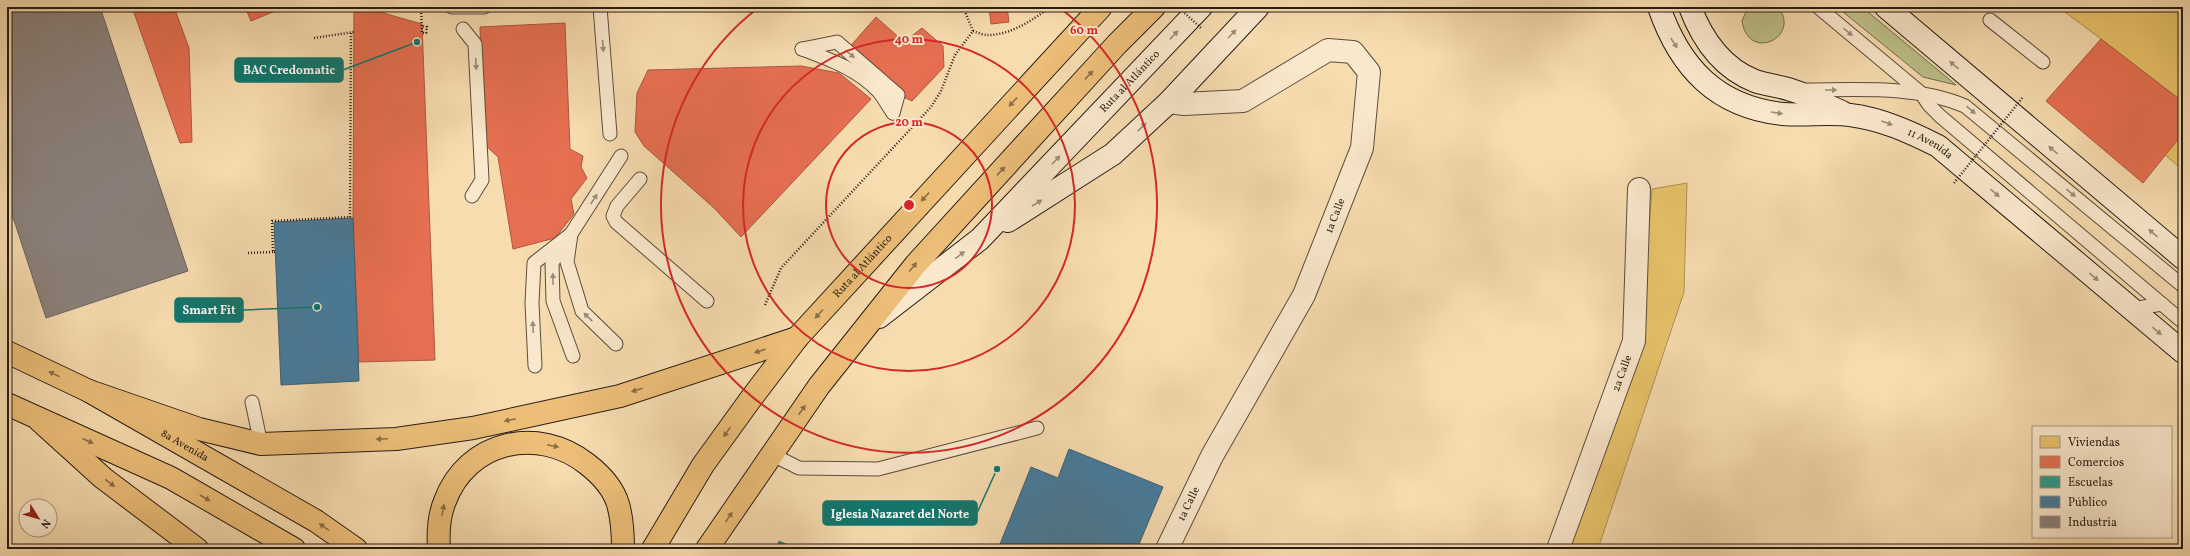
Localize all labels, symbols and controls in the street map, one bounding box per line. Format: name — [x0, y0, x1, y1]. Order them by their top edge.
text: 60 m — [1070, 23, 1098, 39]
one-way arrow — [1843, 28, 1853, 37]
one-way arrow — [1227, 29, 1237, 39]
one-way arrow — [1169, 31, 1178, 40]
text: 40 m — [895, 32, 924, 48]
one-way arrow — [1670, 38, 1678, 48]
one-way arrow — [599, 40, 606, 52]
street label: Ruta al Atlántico — [1097, 47, 1163, 116]
one-way arrow — [845, 50, 855, 59]
callout: BAC Credomatic — [235, 58, 343, 82]
one-way arrow — [473, 58, 479, 71]
one-way arrow — [1949, 61, 1960, 70]
text: BAC Credomatic — [243, 63, 335, 79]
one-way arrow — [1084, 70, 1093, 81]
one-way arrow — [1825, 87, 1838, 93]
one-way arrow — [1009, 97, 1018, 107]
one-way arrow — [1965, 106, 1976, 115]
one-way arrow — [1771, 110, 1783, 116]
text: 20 m — [895, 115, 923, 131]
one-way arrow — [1881, 121, 1893, 127]
one-way arrow — [1137, 123, 1147, 132]
street label: 11 Avenida — [1905, 125, 1956, 163]
one-way arrow — [2048, 145, 2058, 154]
one-way arrow — [1051, 155, 1060, 165]
one-way arrow — [996, 166, 1006, 176]
one-way arrow — [1990, 188, 2000, 197]
one-way arrow — [2066, 189, 2076, 198]
one-way arrow — [920, 192, 930, 202]
one-way arrow — [590, 194, 598, 204]
street label: 1a Calle — [1322, 196, 1349, 235]
centre of rings — [902, 198, 916, 212]
one-way arrow — [1032, 199, 1042, 207]
one-way arrow — [2148, 228, 2158, 237]
street label: Ruta al Atlántico — [830, 231, 896, 301]
one-way arrow — [954, 251, 965, 259]
one-way arrow — [909, 262, 918, 273]
one-way arrow — [2089, 272, 2099, 281]
one-way arrow — [549, 273, 556, 285]
callout: Smart Fit — [175, 298, 243, 322]
text: Smart Fit — [183, 303, 236, 319]
one-way arrow — [814, 309, 824, 319]
one-way arrow — [583, 312, 593, 322]
one-way arrow — [530, 320, 536, 333]
one-way arrow — [2152, 326, 2163, 335]
one-way arrow — [754, 348, 766, 354]
street label: 2a Calle — [1609, 353, 1636, 394]
one-way arrow — [48, 371, 59, 377]
one-way arrow — [630, 388, 642, 394]
one-way arrow — [798, 404, 806, 415]
one-way arrow — [504, 417, 516, 423]
street label: 8a Avenida — [158, 426, 212, 466]
one-way arrow — [723, 426, 731, 437]
legend — [2032, 426, 2172, 538]
text: Viviendas — [2068, 435, 2120, 451]
one-way arrow — [375, 436, 388, 442]
one-way arrow — [82, 438, 93, 444]
one-way arrow — [547, 443, 559, 449]
text: Comercios — [2068, 455, 2124, 471]
text: Escuelas — [2068, 475, 2113, 491]
one-way arrow — [104, 479, 115, 487]
street label: 1a Calle — [1174, 484, 1203, 524]
one-way arrow — [199, 494, 211, 501]
text: Público — [2068, 495, 2107, 511]
north arrow — [18, 498, 58, 538]
callout: Iglesia Nazaret del Norte — [823, 501, 977, 525]
one-way arrow — [440, 504, 446, 517]
text: Iglesia Nazaret del Norte — [831, 507, 969, 523]
one-way arrow — [725, 511, 732, 522]
text: N — [36, 515, 53, 531]
text: Industria — [2068, 515, 2117, 531]
one-way arrow — [319, 523, 329, 531]

